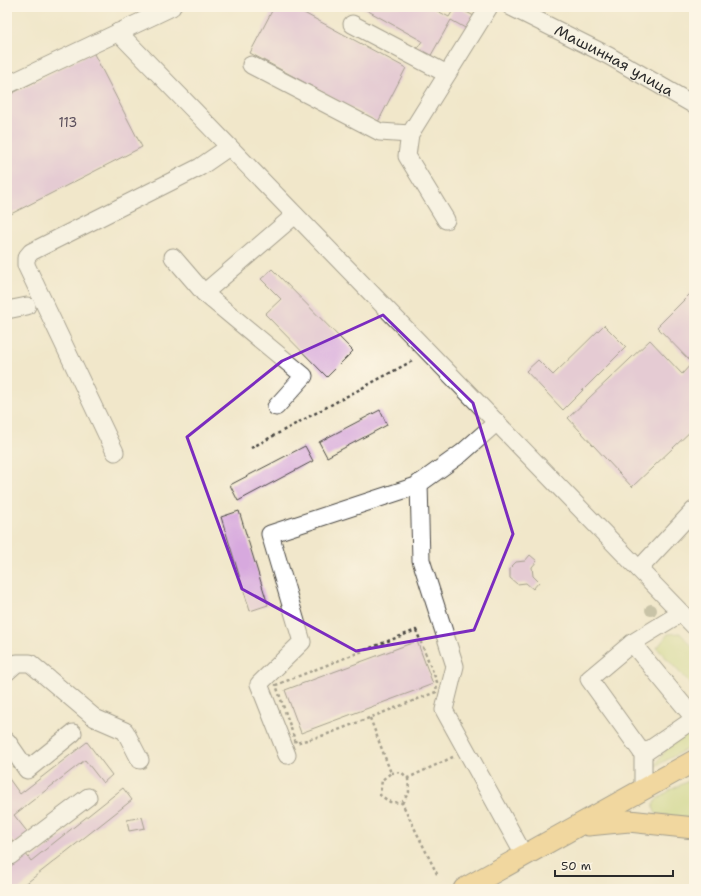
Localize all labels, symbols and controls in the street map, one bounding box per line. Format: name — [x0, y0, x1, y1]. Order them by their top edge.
street label: Машинная улица — [551, 20, 678, 101]
house number: 113 — [59, 114, 77, 131]
scale bar — [555, 852, 673, 878]
text: 50 m — [561, 858, 591, 874]

